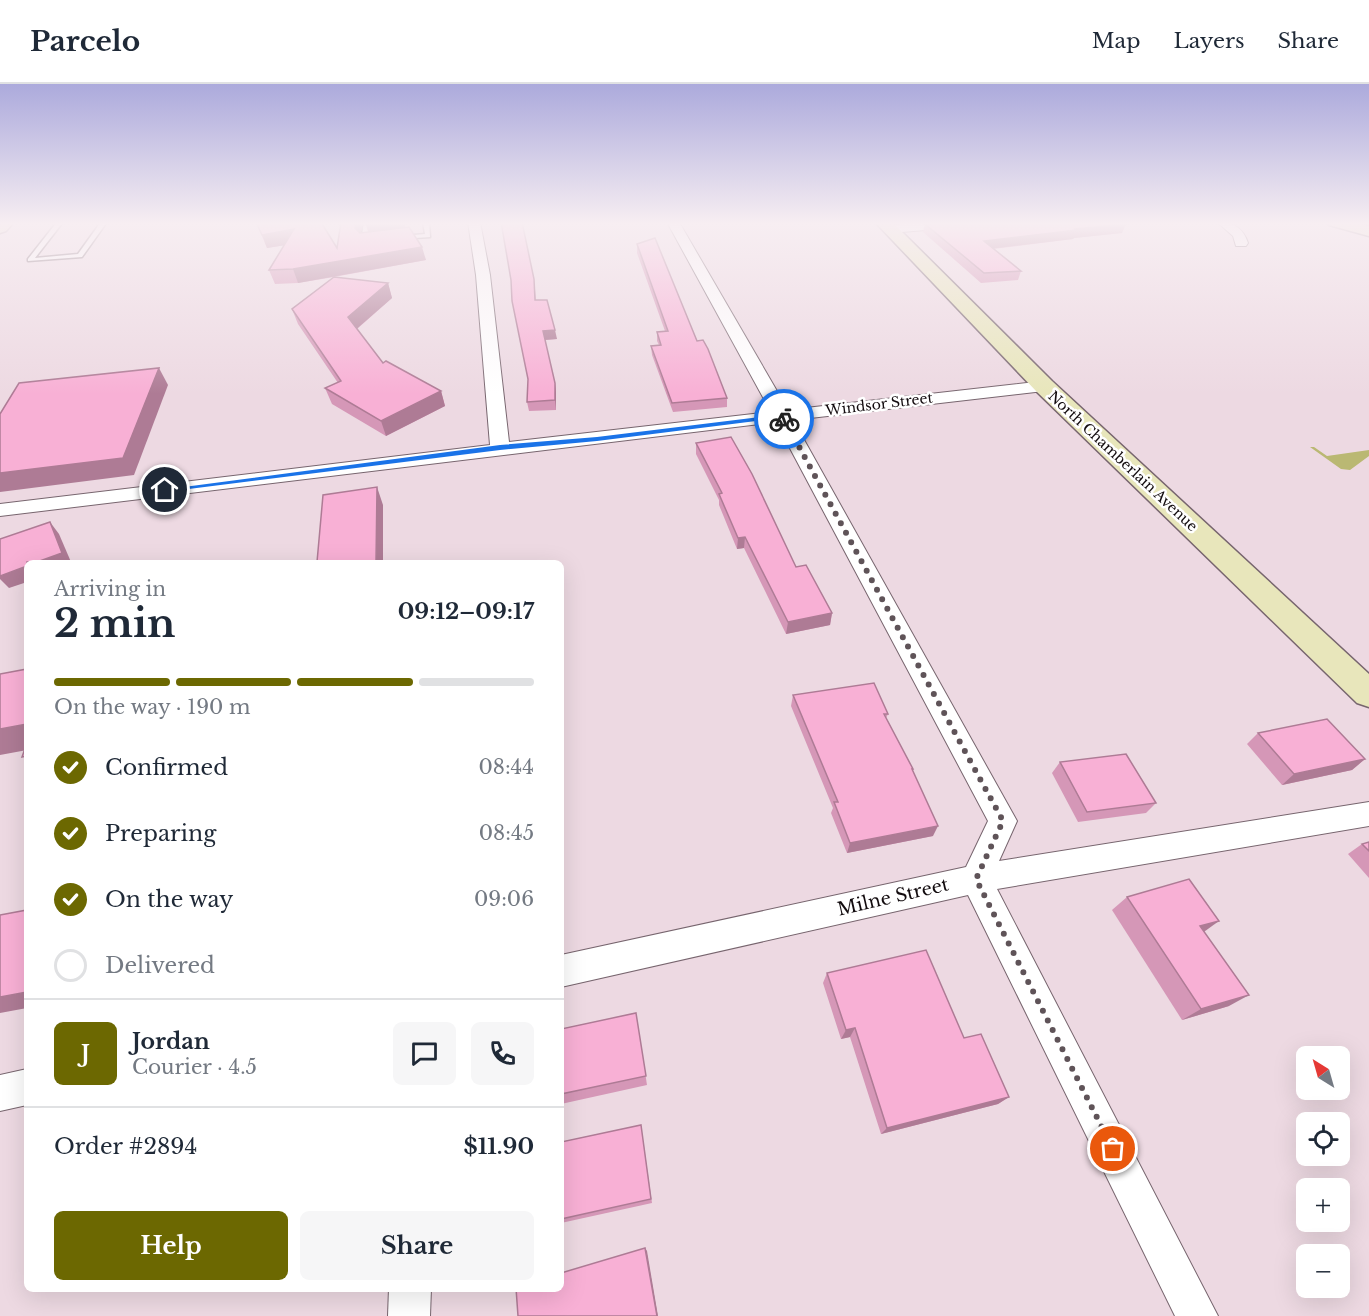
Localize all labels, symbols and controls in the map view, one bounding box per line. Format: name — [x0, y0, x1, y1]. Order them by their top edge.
text: Parcelo — [30, 24, 140, 59]
text: Map — [1092, 28, 1141, 54]
text: Layers — [1174, 28, 1245, 54]
text: Share — [1278, 28, 1339, 54]
street label: North Chamberlain Avenue — [1044, 387, 1202, 535]
street label: Windsor Street — [823, 388, 934, 420]
courier — [754, 389, 814, 449]
icon: bike — [768, 403, 801, 436]
pin — [139, 464, 190, 515]
icon: home — [148, 473, 181, 506]
text: Arriving in — [54, 577, 166, 601]
text: 09:12–09:17 — [398, 598, 534, 625]
text: 2 min — [54, 599, 175, 648]
text: On the way · 190 m — [54, 695, 251, 719]
icon: check — [54, 751, 87, 784]
text: Confirmed — [105, 754, 228, 781]
text: 08:44 — [479, 755, 534, 779]
icon: check — [54, 817, 87, 850]
text: Preparing — [105, 820, 216, 847]
text: 08:45 — [479, 821, 534, 845]
street label: Milne Street — [835, 873, 951, 920]
icon: check — [54, 883, 87, 916]
text: On the way — [105, 886, 233, 913]
text: 09:06 — [474, 887, 534, 911]
text: Delivered — [105, 952, 215, 979]
button: chat — [393, 1022, 456, 1085]
button: phone — [471, 1022, 534, 1085]
text: Jordan — [132, 1028, 210, 1055]
text: J — [81, 1040, 90, 1067]
north arrow — [1296, 1046, 1350, 1100]
map controls — [1296, 1046, 1350, 1298]
text: Courier · 4.5 — [132, 1055, 257, 1079]
button: locate — [1296, 1112, 1350, 1166]
pin — [1087, 1123, 1138, 1174]
icon: bag — [1096, 1132, 1129, 1165]
text: Order #2894 — [54, 1133, 197, 1160]
text: $11.90 — [463, 1133, 534, 1160]
button: + — [1296, 1178, 1350, 1232]
button: Help — [54, 1211, 288, 1280]
button: Share — [300, 1211, 534, 1280]
button: − — [1296, 1244, 1350, 1298]

